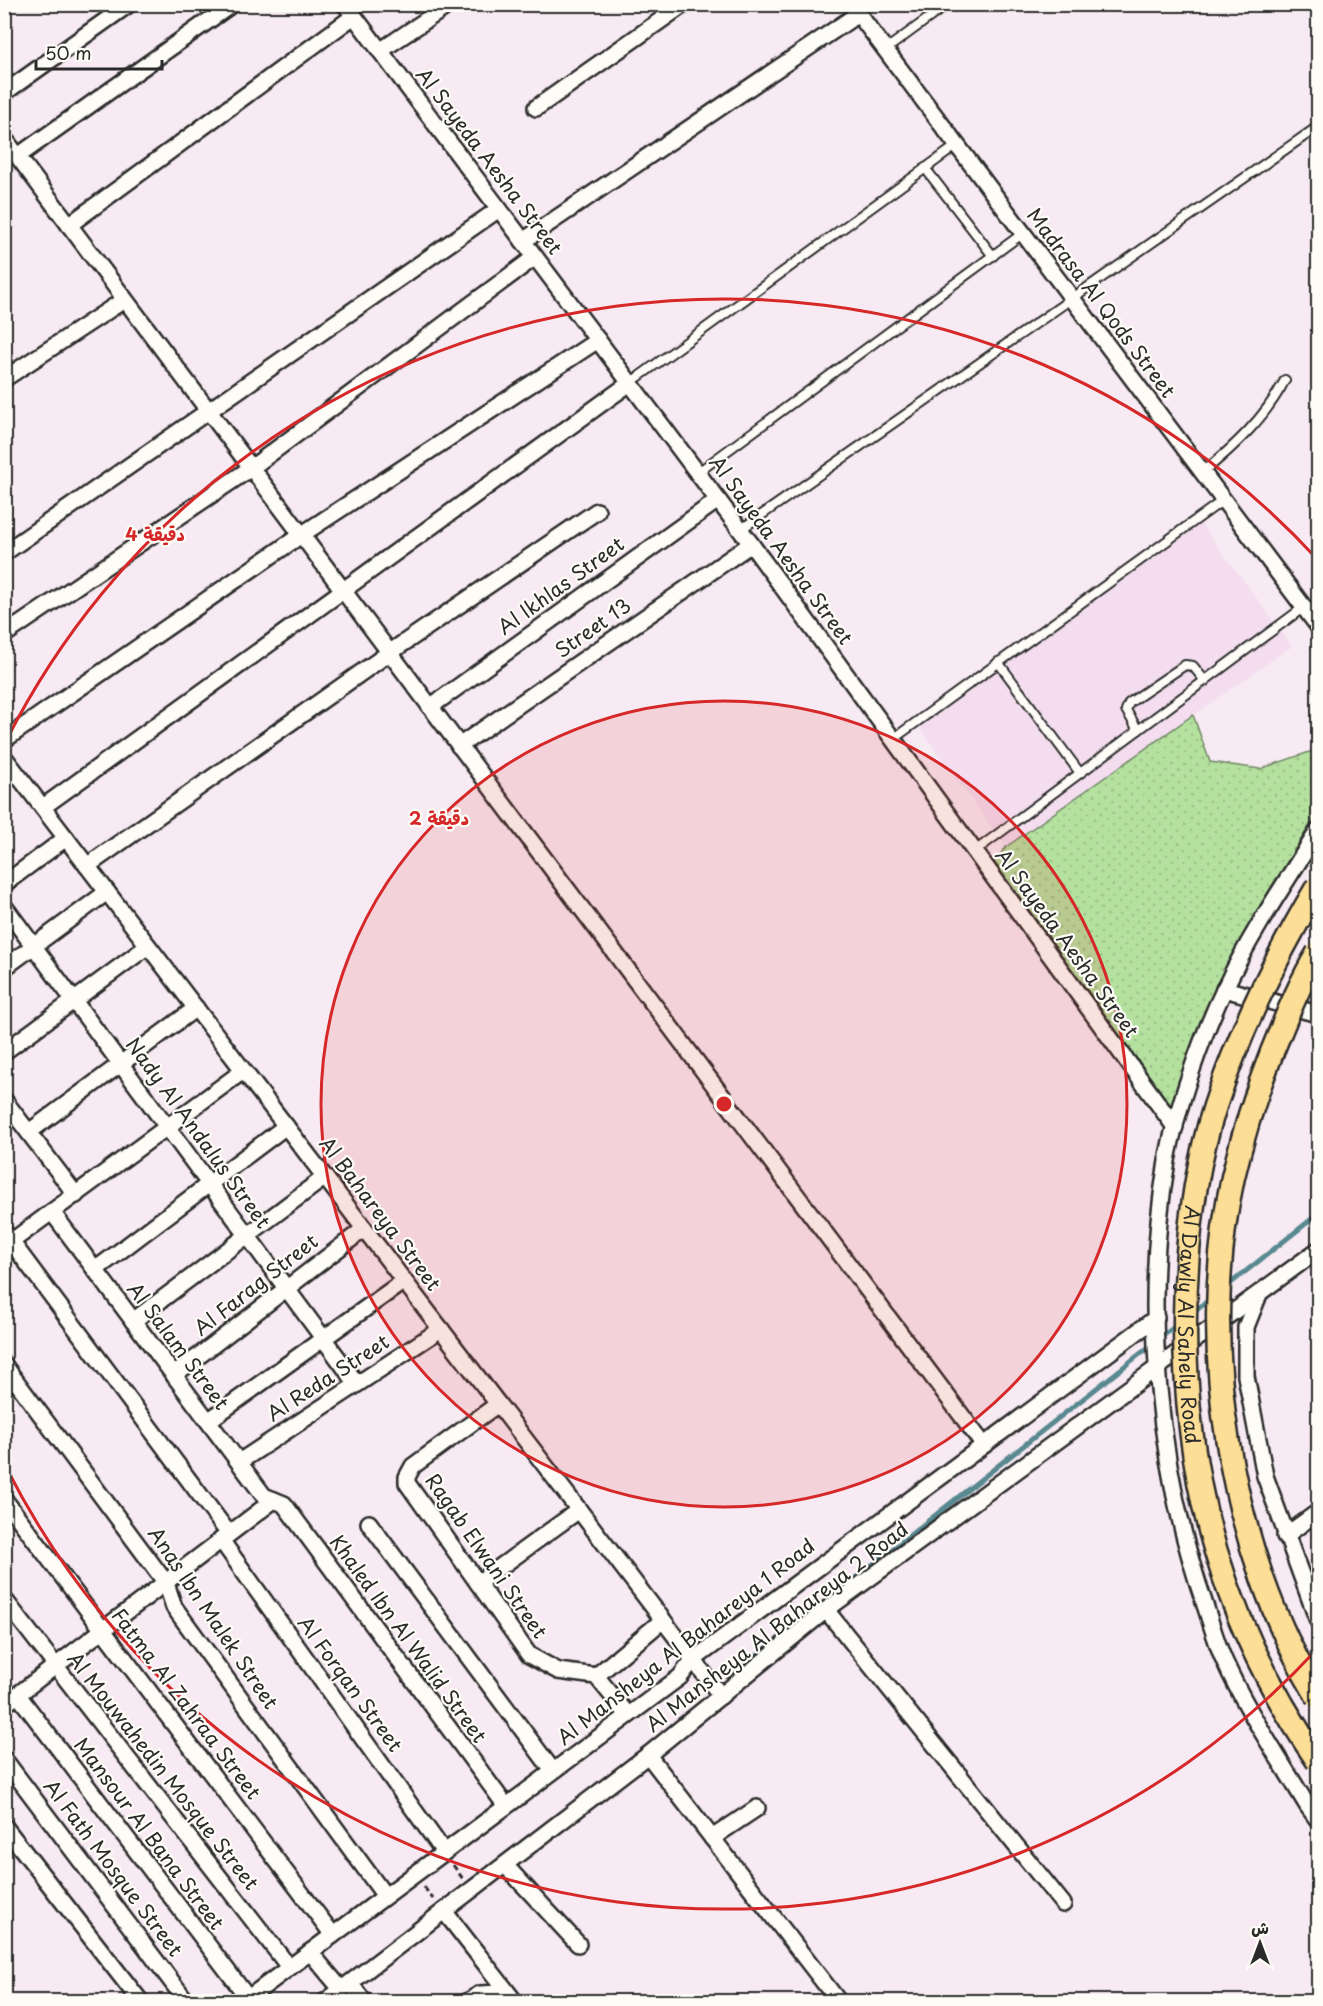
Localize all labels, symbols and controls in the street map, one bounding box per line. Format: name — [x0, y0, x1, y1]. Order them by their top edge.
scale bar — [36, 33, 162, 71]
text: 50 m — [45, 39, 92, 66]
street label: Al Sayeda Aesha Street — [409, 61, 570, 260]
street label: Madrasa Al Qods Street — [1020, 201, 1183, 404]
street label: Al Sayeda Aesha Street — [703, 449, 861, 650]
text: 4 دقيقة — [125, 520, 185, 547]
street label: Al Ikhlas Street — [491, 529, 630, 642]
street label: Street 13 — [548, 590, 637, 664]
text: 2 دقيقة — [409, 804, 469, 831]
street label: Al Sayeda Aesha Street — [989, 842, 1147, 1043]
street label: Nady Al Andalus Street — [119, 1031, 278, 1234]
centre of rings — [714, 1094, 734, 1114]
street label: Al Bahareya Street — [313, 1130, 449, 1297]
street label: Al Dawly Al Sahely Road — [1171, 1204, 1209, 1446]
street label: Al Farag Street — [187, 1226, 324, 1342]
street label: Al Salam Street — [121, 1275, 237, 1416]
street label: Al Reda Street — [260, 1326, 395, 1428]
street label: Ragab Elwani Street — [418, 1467, 555, 1644]
street label: Al Mansheya Al Bahareya 2 Road — [639, 1514, 914, 1739]
street label: Anas Ibn Malek Street — [141, 1520, 286, 1715]
street label: Khaled Ibn Al Walid Street — [323, 1528, 495, 1749]
street label: Al Mansheya Al Bahareya 1 Road — [550, 1531, 821, 1752]
street label: Fatma Al Zahraa Street — [105, 1602, 269, 1805]
street label: Al Forqan Street — [291, 1609, 410, 1758]
street label: Al Mouwahedin Mosque Street — [61, 1645, 267, 1896]
street label: Mansour Al Bana Street — [67, 1731, 232, 1936]
street label: Al Fath Mosque Street — [37, 1772, 191, 1962]
north arrow — [1230, 1913, 1290, 1973]
text: ش — [1251, 1915, 1269, 1939]

